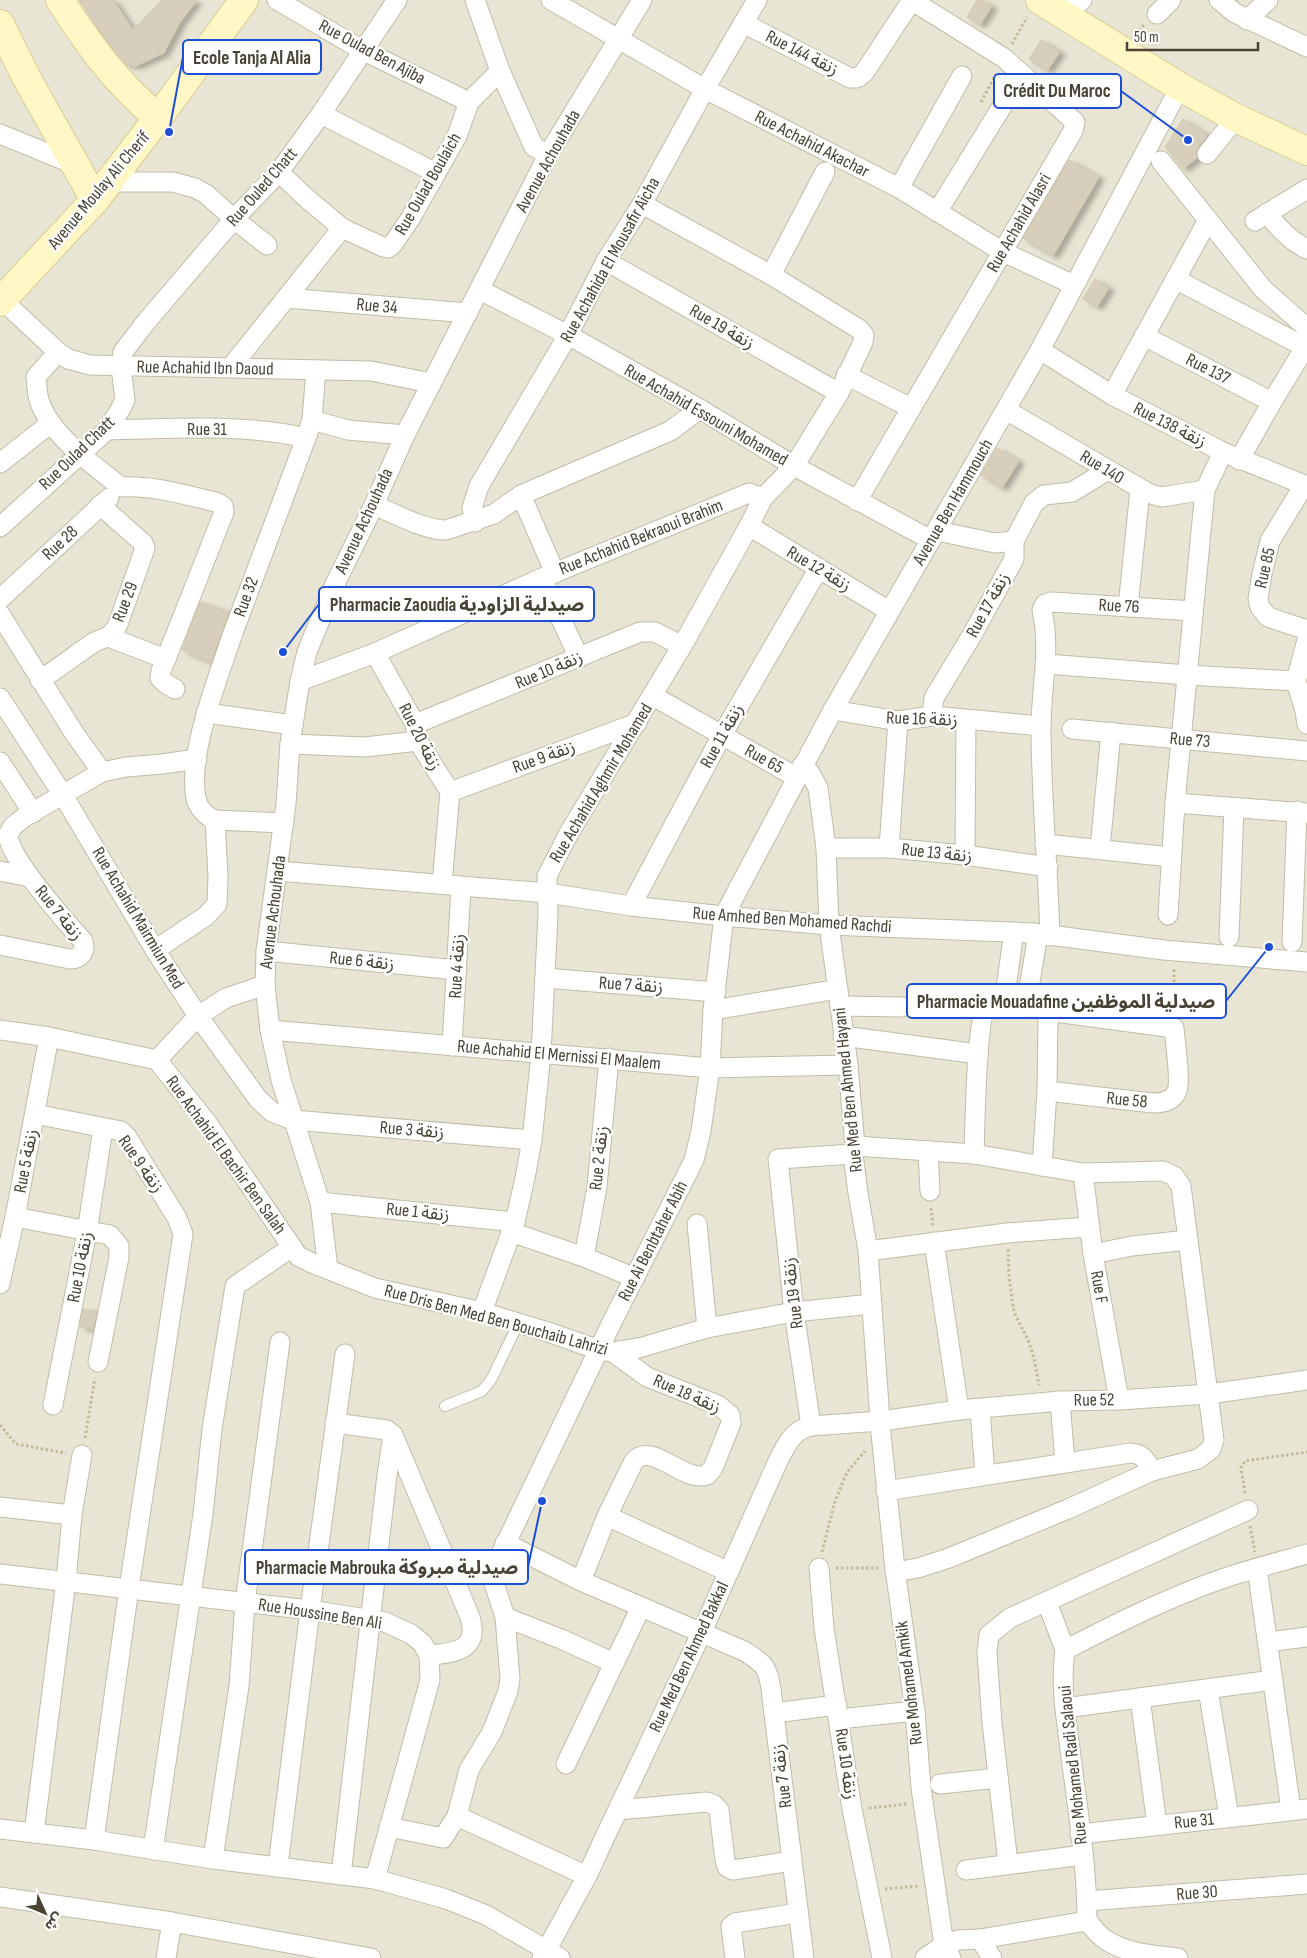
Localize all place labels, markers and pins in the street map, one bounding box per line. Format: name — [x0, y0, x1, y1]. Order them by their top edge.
callout: Ecole Tanja Al Alia — [183, 40, 321, 74]
callout: Crédit Du Maroc — [994, 74, 1121, 108]
callout: Pharmacie Zaoudia صيدلية الزاودية — [319, 587, 594, 621]
callout: Pharmacie Mouadafine صيدلية الموظفين — [907, 984, 1226, 1018]
callout: Pharmacie Mabrouka صيدلية مبروكة — [245, 1550, 528, 1584]

